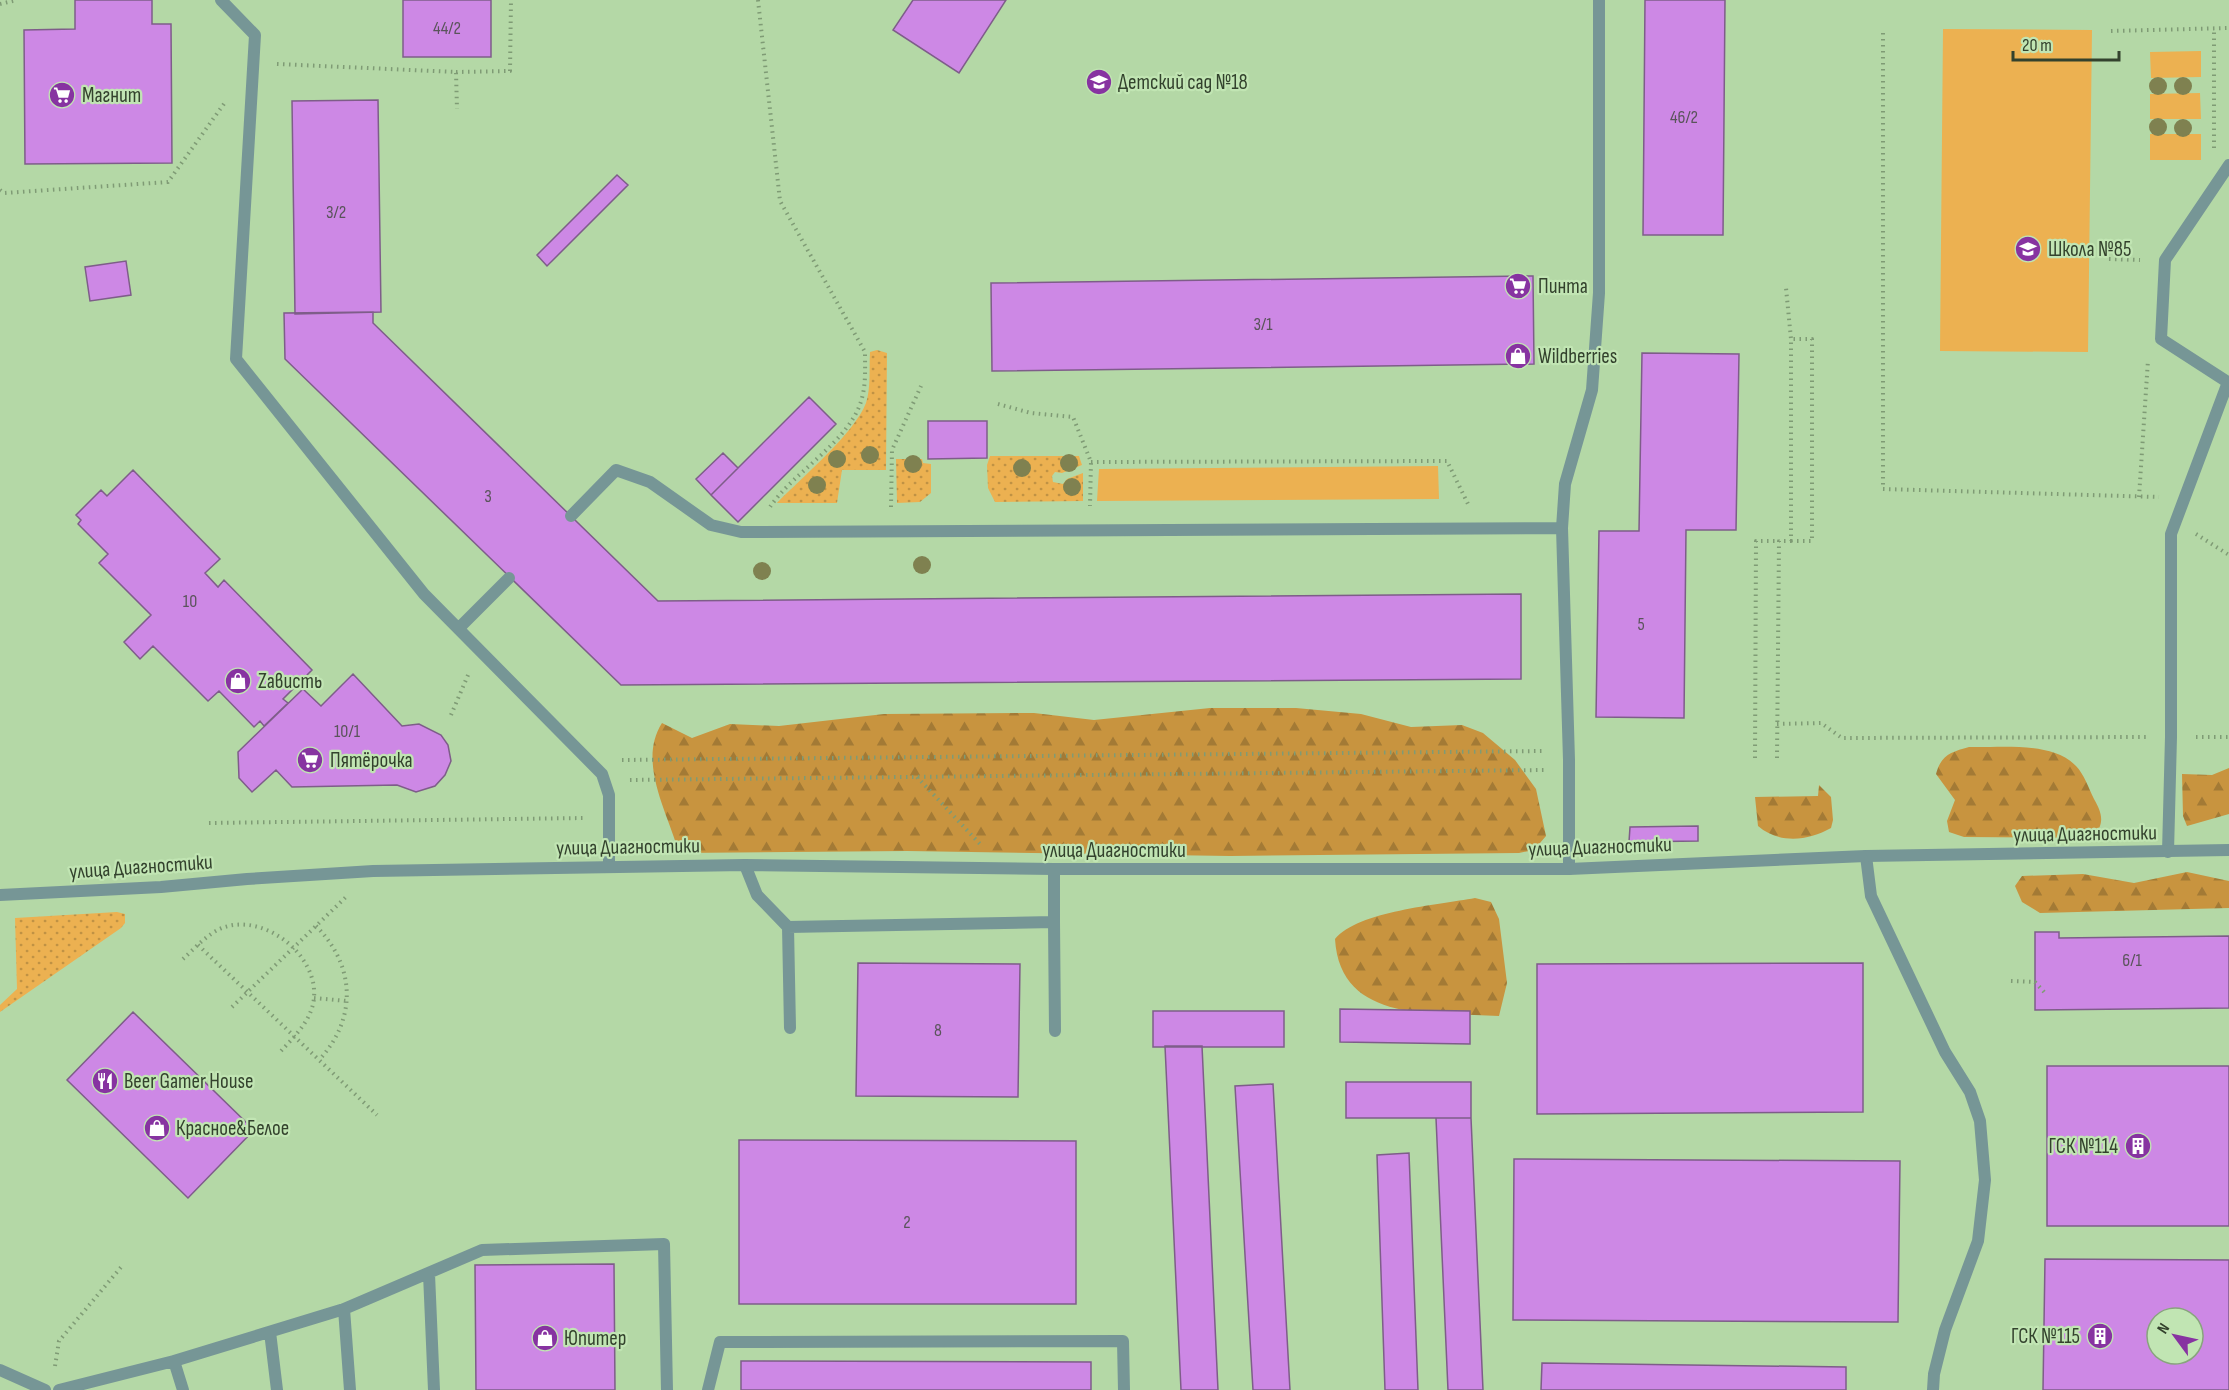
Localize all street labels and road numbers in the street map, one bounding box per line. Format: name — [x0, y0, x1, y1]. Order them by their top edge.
street label: улица Диагностики — [2013, 820, 2157, 848]
street label: улица Диагностики — [1528, 832, 1672, 862]
street label: улица Диагностики — [556, 833, 700, 861]
street label: улица Диагностики — [1042, 838, 1186, 863]
street label: улица Диагностики — [68, 850, 214, 884]

